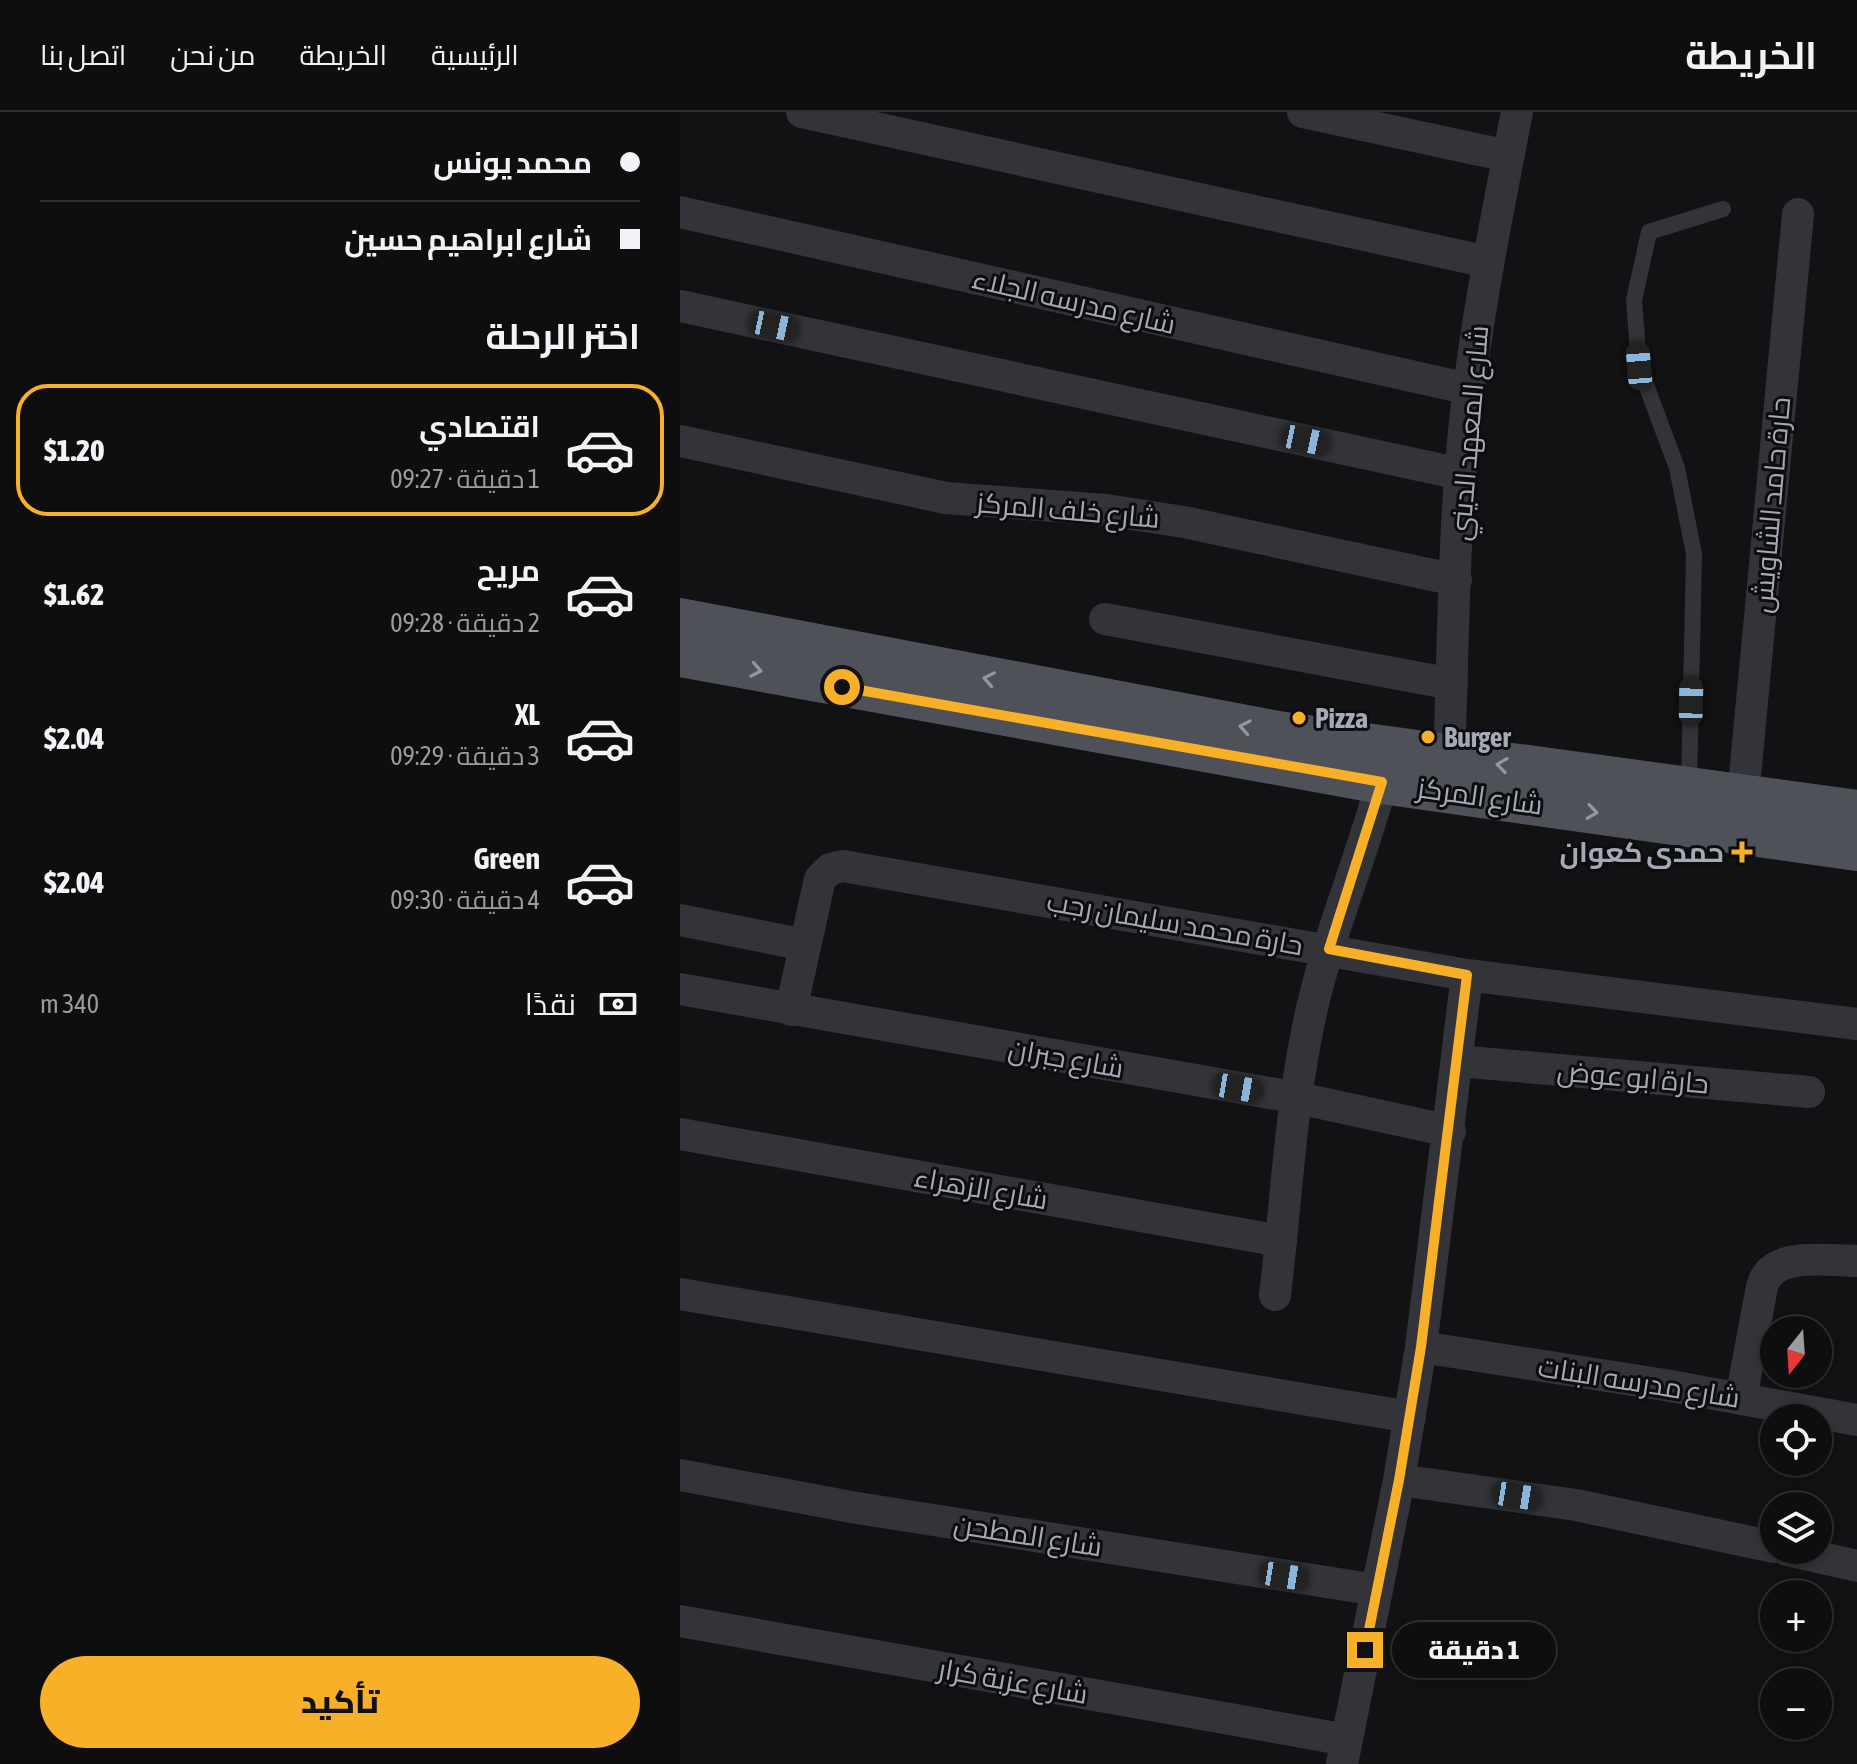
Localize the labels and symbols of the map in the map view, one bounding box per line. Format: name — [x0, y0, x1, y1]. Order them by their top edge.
street label: شارع مدرسه الجلاء — [969, 262, 1179, 343]
car — [748, 309, 800, 343]
street label: شارع المعهد الديني — [1444, 324, 1500, 543]
car — [1625, 341, 1653, 391]
street label: حارة حامد الشاويش — [1746, 395, 1797, 615]
car — [1279, 423, 1331, 457]
street label: شارع خلف المركز — [973, 486, 1161, 537]
one-way arrow — [750, 661, 763, 678]
route start — [824, 669, 860, 705]
one-way arrow — [983, 671, 996, 688]
car — [1679, 677, 1703, 725]
place label: Pizza — [1315, 702, 1368, 734]
marker: Pizza — [1290, 709, 1308, 727]
one-way arrow — [1238, 720, 1252, 737]
place label: Burger — [1444, 721, 1511, 753]
marker: Burger — [1419, 728, 1437, 746]
one-way arrow — [1495, 757, 1509, 774]
street label: شارع المركز — [1413, 771, 1545, 824]
one-way arrow — [1586, 803, 1599, 820]
place label: حمدى كعوان — [1560, 836, 1724, 869]
marker: حمدى كعوان — [1731, 841, 1753, 863]
street label: حارة محمد سليمان رجب — [1044, 885, 1305, 962]
street label: شارع جبران — [1005, 1032, 1126, 1087]
street label: حارة ابو عوض — [1556, 1054, 1710, 1101]
car — [1212, 1072, 1264, 1104]
street label: شارع الزهراء — [911, 1161, 1050, 1218]
north arrow — [1760, 1316, 1832, 1388]
street label: شارع مدرسه البنات — [1535, 1350, 1742, 1417]
car — [1491, 1480, 1543, 1512]
street label: شارع المطحن — [951, 1507, 1104, 1565]
car — [1258, 1560, 1310, 1592]
callout: 1 دقيقة — [1393, 1622, 1557, 1678]
route end — [1347, 1632, 1383, 1668]
street label: شارع عزبة كرار — [933, 1652, 1090, 1713]

